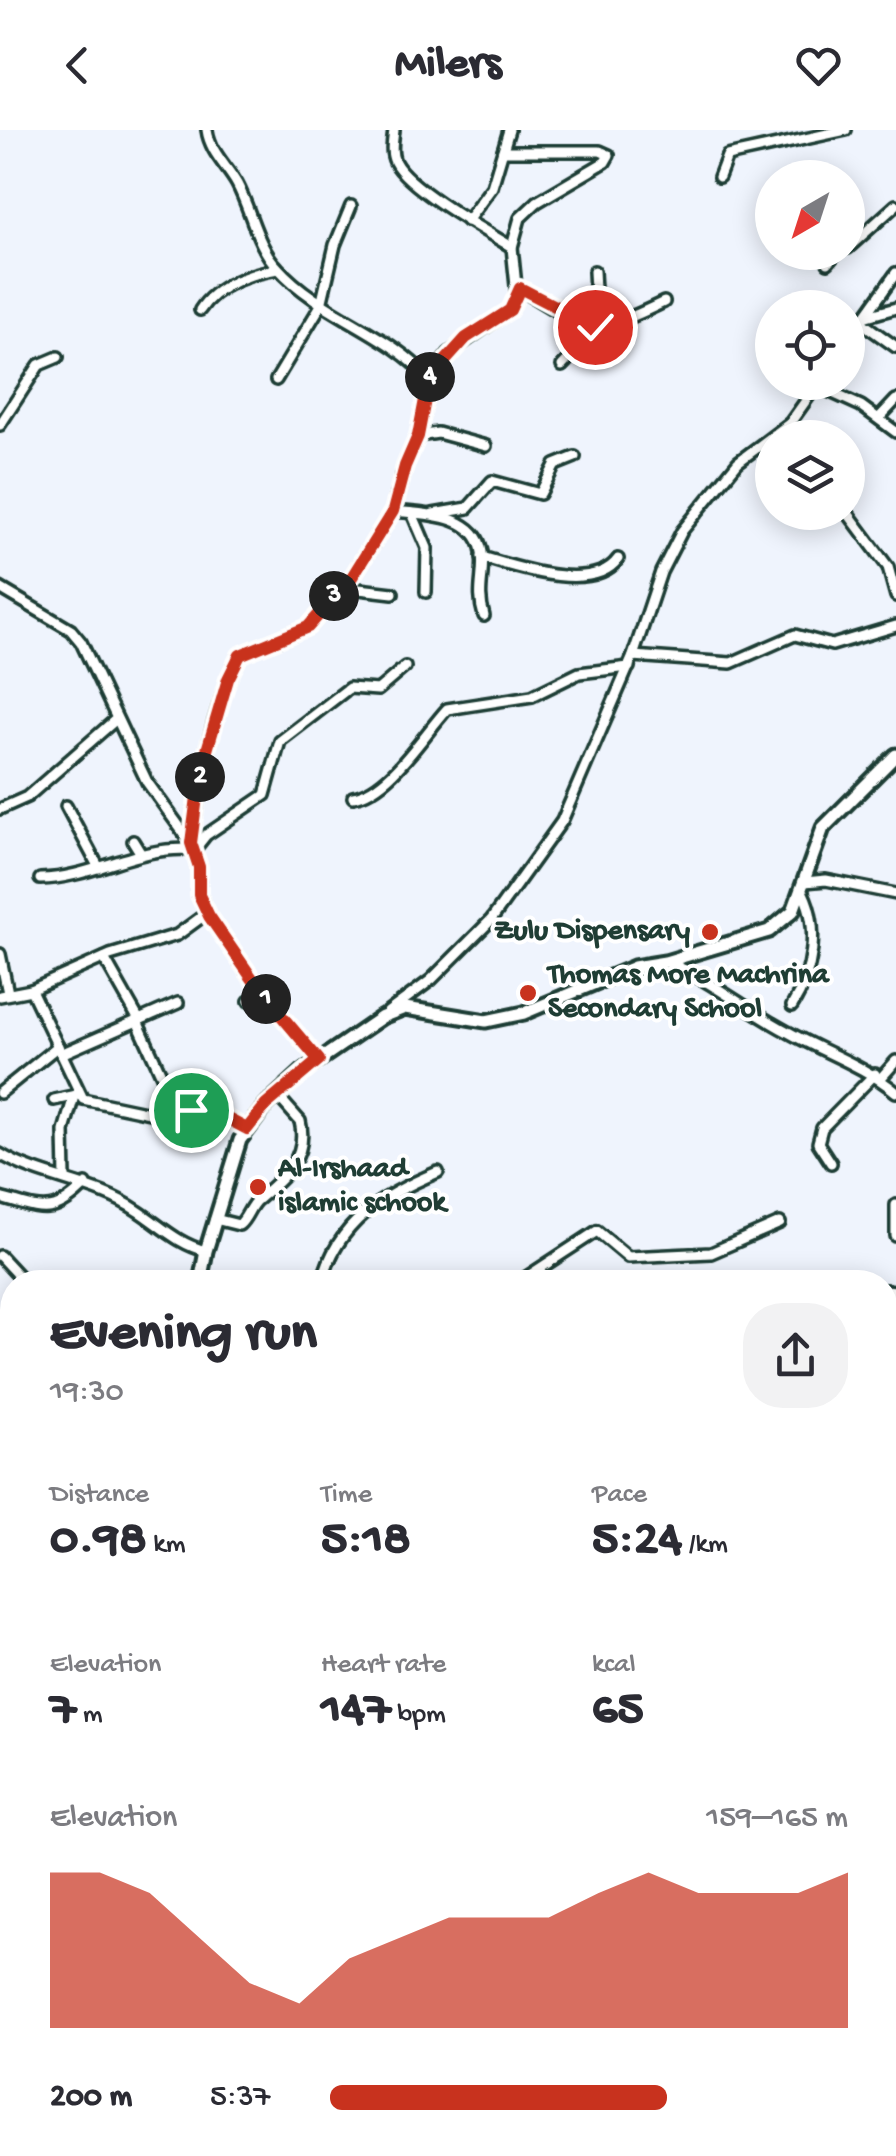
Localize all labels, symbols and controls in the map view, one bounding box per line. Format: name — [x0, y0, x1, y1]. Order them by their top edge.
icon: back — [50, 38, 105, 93]
icon: heart — [791, 38, 846, 93]
text: Milers — [395, 39, 501, 92]
north arrow — [755, 160, 865, 270]
map controls — [755, 160, 865, 530]
pin — [553, 285, 638, 370]
button: locate — [755, 290, 865, 400]
icon: check — [568, 300, 623, 355]
pin: 4 — [405, 352, 455, 402]
text: 4 — [423, 360, 437, 393]
button: layers — [755, 420, 865, 530]
pin: 3 — [309, 571, 359, 621]
text: 3 — [327, 579, 341, 612]
pin: 2 — [175, 752, 225, 802]
text: 2 — [193, 760, 207, 793]
place label: Zulu Dispensary — [494, 915, 690, 950]
marker: Zulu Dispensary — [699, 921, 721, 943]
place label: Thomas More Machrina Secondary School — [546, 959, 830, 1028]
pin: 1 — [241, 974, 291, 1024]
text: 1 — [260, 982, 272, 1015]
marker: Thomas More Machrina Secondary School — [517, 982, 539, 1004]
pin — [149, 1068, 234, 1153]
icon: arrive — [164, 1083, 219, 1138]
place label: Al-Irshaad islamic schook — [277, 1153, 449, 1222]
marker: Al-Irshaad islamic schook — [247, 1176, 269, 1198]
button: share — [743, 1303, 848, 1408]
text: Evening run — [50, 1304, 317, 1368]
text: 19:30 — [50, 1374, 124, 1412]
text: Distance — [50, 1479, 149, 1512]
text: Time — [321, 1479, 372, 1512]
text: Pace — [592, 1479, 647, 1512]
text: 0.98 — [50, 1512, 147, 1571]
text: 5:18 — [321, 1512, 411, 1571]
text: 5:24 — [592, 1512, 682, 1571]
text: km — [147, 1529, 186, 1562]
text: /km — [682, 1529, 728, 1562]
text: Elevation — [50, 1649, 161, 1682]
text: Heart rate — [321, 1649, 446, 1682]
text: kcal — [592, 1649, 636, 1682]
text: 7 — [50, 1682, 76, 1741]
text: 147 — [321, 1682, 391, 1741]
text: 65 — [592, 1682, 644, 1741]
text: m — [76, 1699, 103, 1732]
text: bpm — [391, 1699, 446, 1732]
text: Elevation — [50, 1800, 177, 1838]
text: 159–165 m — [706, 1800, 848, 1838]
text: 200 m — [50, 2079, 132, 2117]
text: 5:37 — [210, 2079, 270, 2117]

